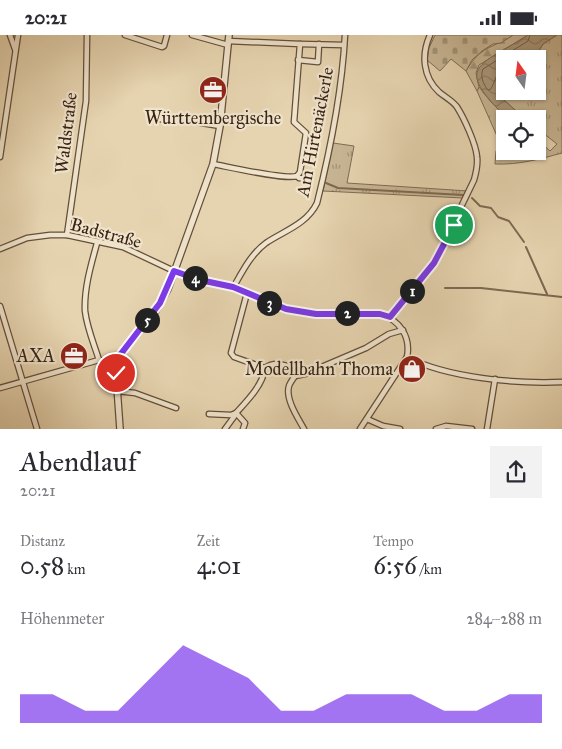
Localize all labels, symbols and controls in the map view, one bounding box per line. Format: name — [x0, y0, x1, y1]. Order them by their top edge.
text: 20:21 — [25, 6, 67, 29]
north arrow — [496, 50, 546, 100]
map controls — [496, 50, 546, 160]
street label: Am Hirtenäckerle — [291, 65, 338, 200]
office icon: Württembergische — [198, 75, 228, 105]
street label: Waldstraße — [50, 91, 82, 175]
place label: Württembergische — [145, 107, 281, 130]
button: locate — [496, 110, 546, 160]
pin — [433, 204, 475, 246]
icon: arrive — [440, 211, 468, 239]
street label: Badstraße — [68, 213, 144, 253]
pin: 4 — [182, 265, 208, 291]
text: 4 — [192, 270, 199, 287]
pin: 1 — [400, 279, 424, 303]
text: 1 — [410, 283, 415, 300]
pin: 3 — [256, 291, 282, 315]
text: 3 — [267, 295, 272, 312]
pin: 2 — [334, 301, 360, 325]
text: 2 — [344, 305, 351, 322]
pin: 5 — [134, 307, 160, 333]
text: 5 — [144, 312, 151, 329]
office icon: AXA — [59, 341, 89, 371]
place label: AXA — [16, 345, 55, 367]
pin — [95, 352, 137, 394]
shop icon: Modellbahn Thoma — [397, 354, 427, 384]
place label: Modellbahn Thoma — [245, 358, 393, 380]
icon: check — [102, 359, 130, 387]
text: Abendlauf — [20, 444, 137, 479]
button: share — [490, 446, 542, 498]
text: 20:21 — [20, 481, 55, 500]
text: Distanz — [20, 533, 65, 550]
text: Zeit — [197, 533, 220, 550]
text: Tempo — [373, 533, 414, 550]
text: 0.58 — [20, 550, 64, 581]
text: 4:01 — [197, 550, 241, 581]
text: 6:56 — [373, 550, 417, 581]
text: km — [64, 561, 86, 578]
text: /km — [417, 561, 442, 578]
text: Höhenmeter — [20, 609, 104, 628]
text: 284–288 m — [467, 609, 542, 628]

